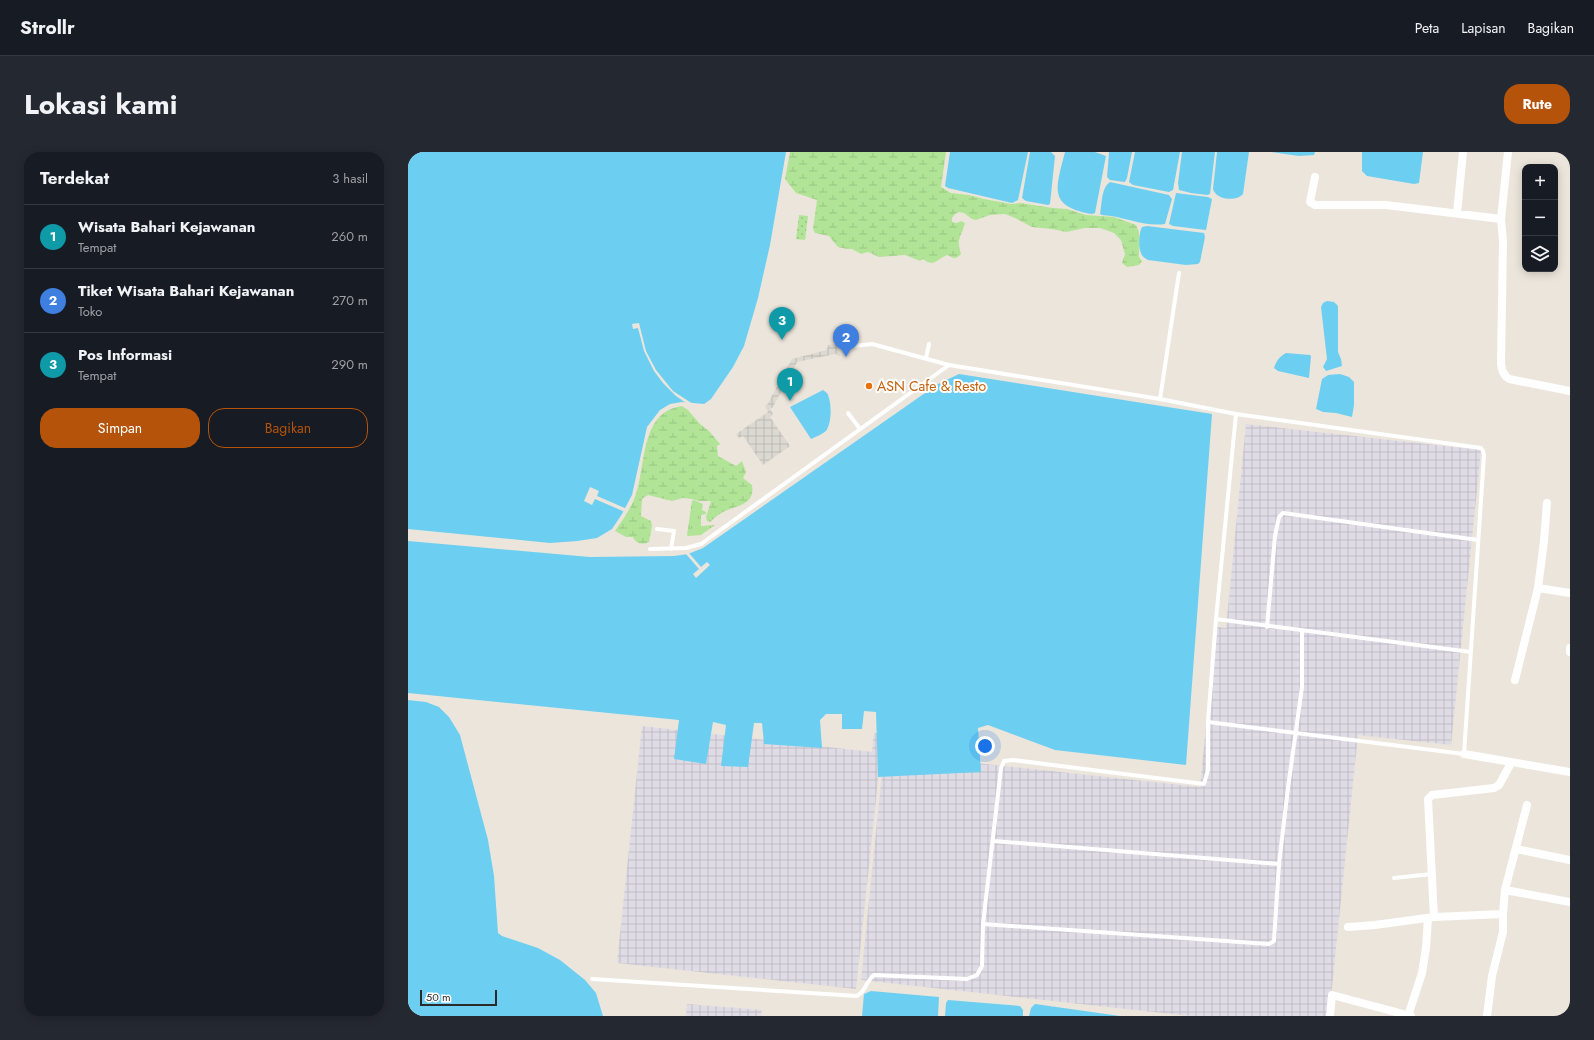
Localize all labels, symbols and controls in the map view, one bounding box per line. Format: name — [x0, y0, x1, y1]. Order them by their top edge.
text: Strollr — [20, 14, 75, 41]
text: Peta — [1415, 18, 1439, 38]
text: Lapisan — [1461, 18, 1506, 38]
text: Bagikan — [1528, 18, 1574, 38]
text: Lokasi kami — [24, 84, 177, 125]
button: Rute — [1504, 84, 1570, 124]
map controls — [1522, 164, 1558, 272]
button: + — [1522, 164, 1558, 200]
text: Terdekat — [40, 166, 109, 190]
text: 3 hasil — [332, 169, 368, 188]
button: − — [1522, 200, 1558, 236]
text: Wisata Bahari Kejawanan — [78, 216, 255, 238]
text: 1 — [50, 227, 56, 246]
text: 260 m — [331, 227, 368, 246]
button: layers — [1522, 236, 1558, 272]
text: Tempat — [78, 238, 116, 257]
text: Tiket Wisata Bahari Kejawanan — [78, 280, 294, 302]
text: 2 — [49, 291, 57, 310]
text: 270 m — [332, 291, 368, 310]
text: Toko — [78, 302, 102, 321]
pin: 3 — [769, 307, 795, 340]
pin: 2 — [833, 324, 859, 357]
text: Pos Informasi — [78, 344, 172, 366]
text: 3 — [49, 355, 57, 374]
text: 290 m — [331, 355, 368, 374]
text: Tempat — [78, 366, 116, 385]
pin: 1 — [777, 368, 803, 401]
place label: ASN Cafe & Resto — [877, 376, 986, 396]
marker: ASN Cafe & Resto — [864, 381, 874, 391]
button: Simpan — [40, 408, 200, 448]
button: Bagikan — [208, 408, 368, 448]
your location — [975, 736, 995, 756]
scale bar — [420, 988, 497, 1007]
text: 50 m — [426, 989, 451, 1005]

